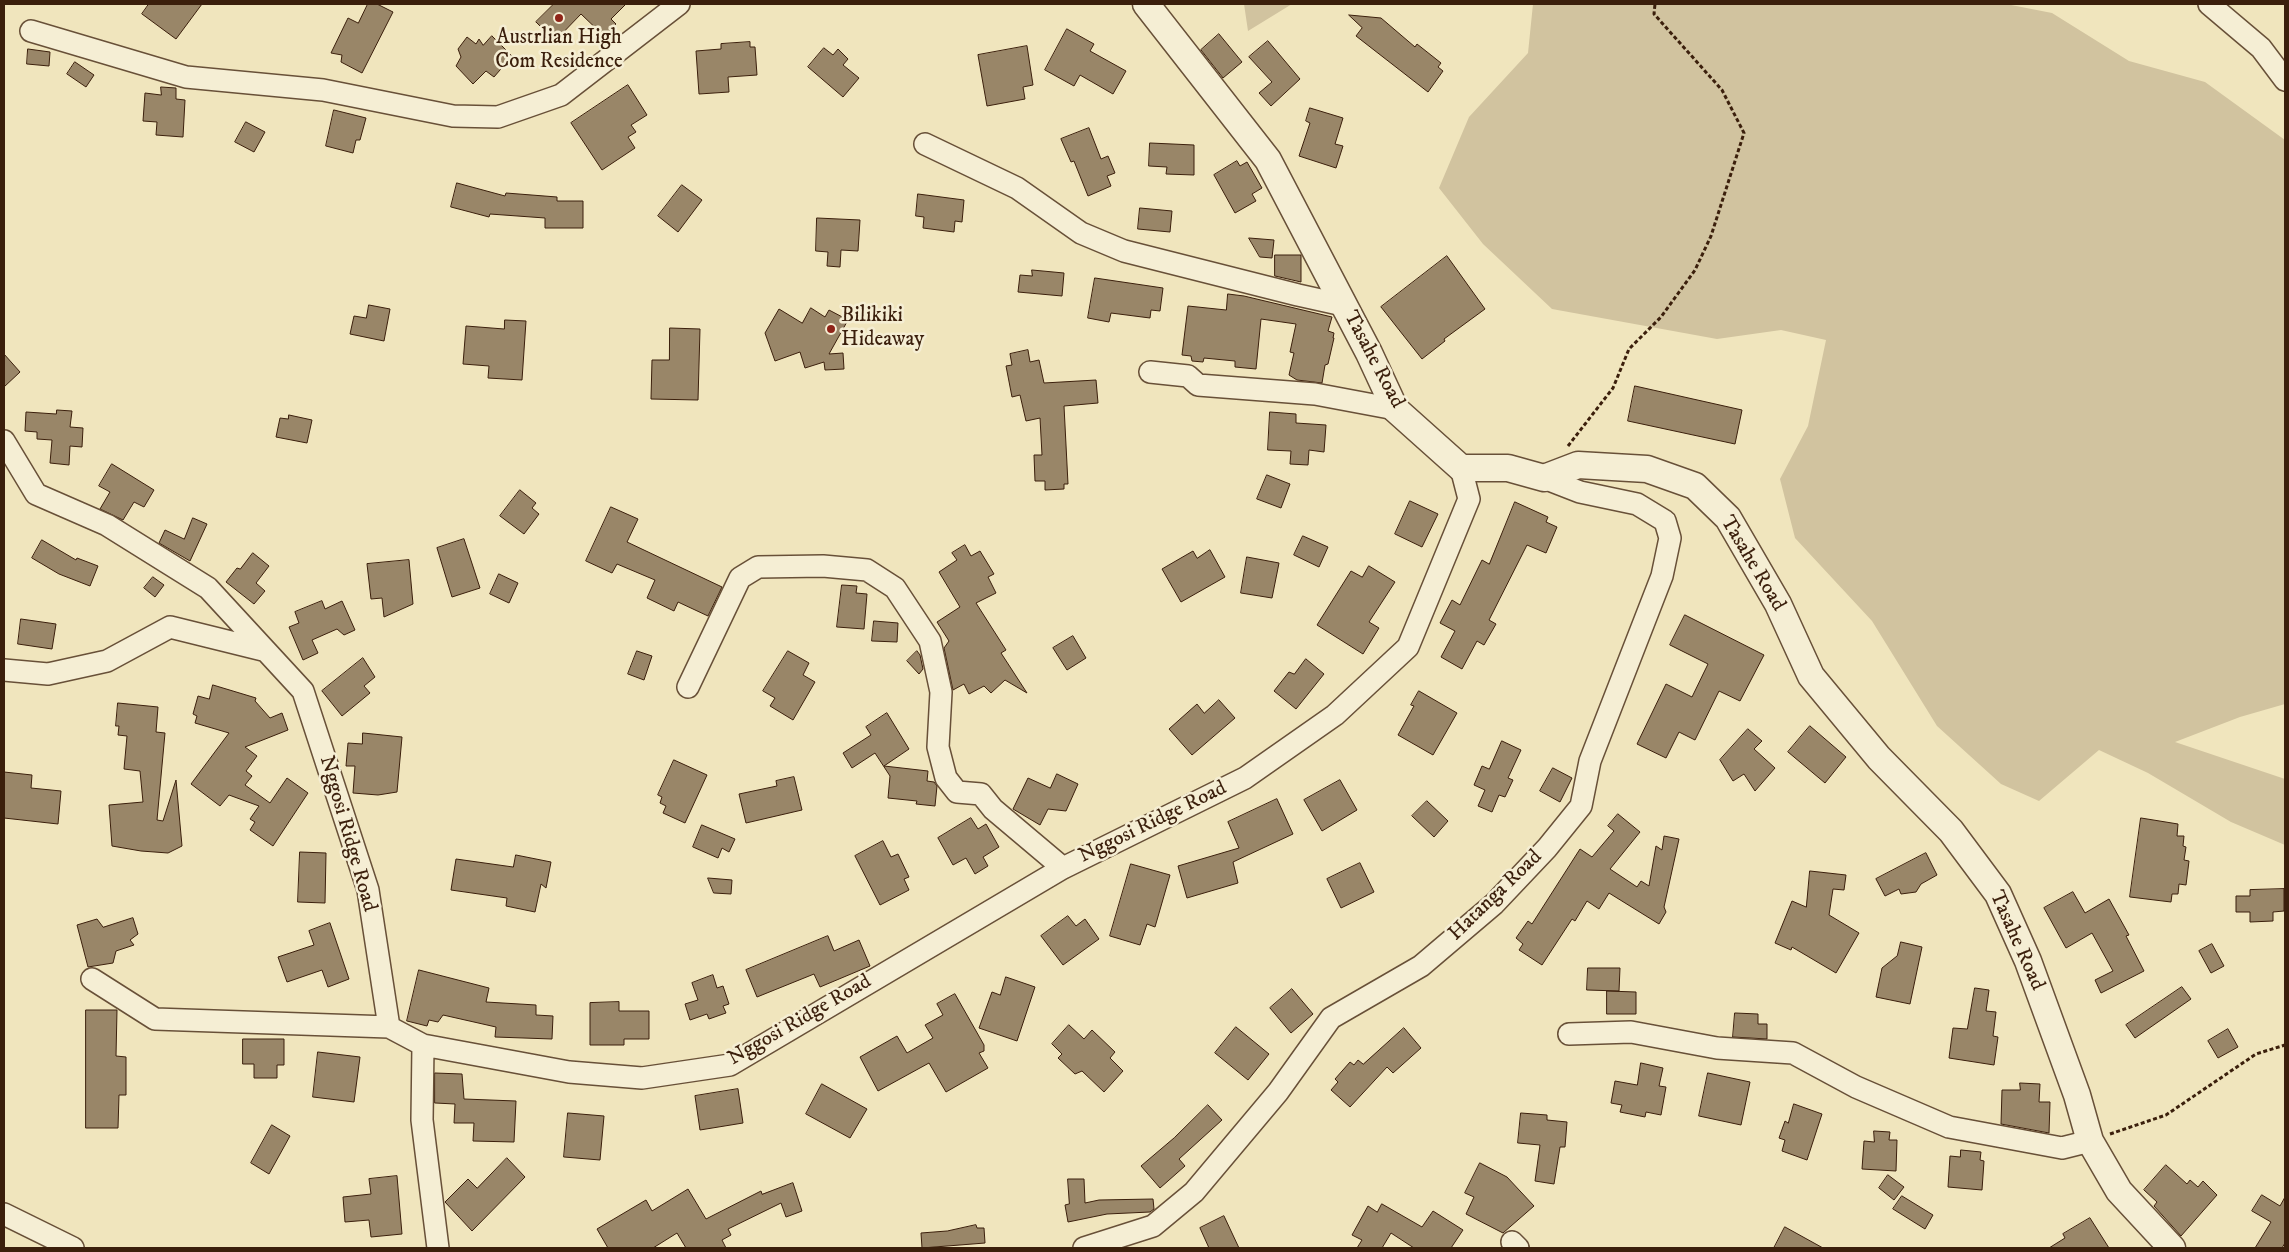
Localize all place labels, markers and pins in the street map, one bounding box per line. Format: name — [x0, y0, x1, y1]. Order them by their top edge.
marker: Austrlian High Com Residence — [553, 12, 565, 24]
place label: Austrlian High Com Residence — [495, 26, 623, 76]
place label: Bilikiki Hideaway — [841, 304, 924, 354]
marker: Bilikiki Hideaway — [825, 323, 837, 335]

